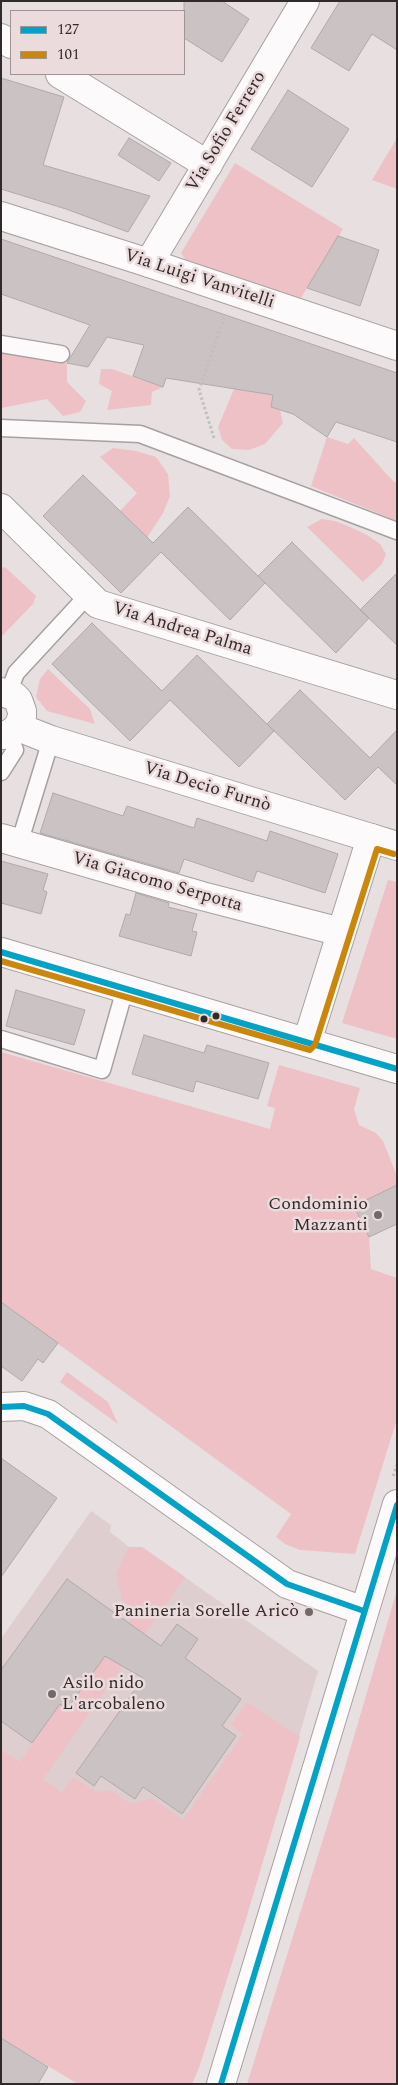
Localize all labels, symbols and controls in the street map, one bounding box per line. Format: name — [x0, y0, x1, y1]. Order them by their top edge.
legend — [10, 10, 185, 75]
text: 127 — [57, 18, 80, 41]
text: 101 — [57, 43, 80, 66]
street label: Via Sofio Ferrero — [182, 68, 272, 196]
street label: Via Luigi Vanvitelli — [121, 246, 277, 314]
street label: Via Andrea Palma — [110, 598, 254, 662]
street label: Via Decio Furnò — [141, 758, 273, 818]
street label: Via Giacomo Serpotta — [69, 848, 245, 918]
unlabelled marker — [211, 1011, 221, 1021]
unlabelled marker — [199, 1014, 209, 1024]
place label: Condominio Mazzanti — [268, 1194, 368, 1236]
marker: Condominio Mazzanti — [372, 1209, 384, 1221]
place label: Panineria Sorelle Aricò — [114, 1601, 299, 1623]
marker: Panineria Sorelle Aricò — [303, 1606, 315, 1618]
place label: Asilo nido L'arcobaleno — [62, 1673, 165, 1716]
marker: Asilo nido L'arcobaleno — [46, 1688, 58, 1700]

